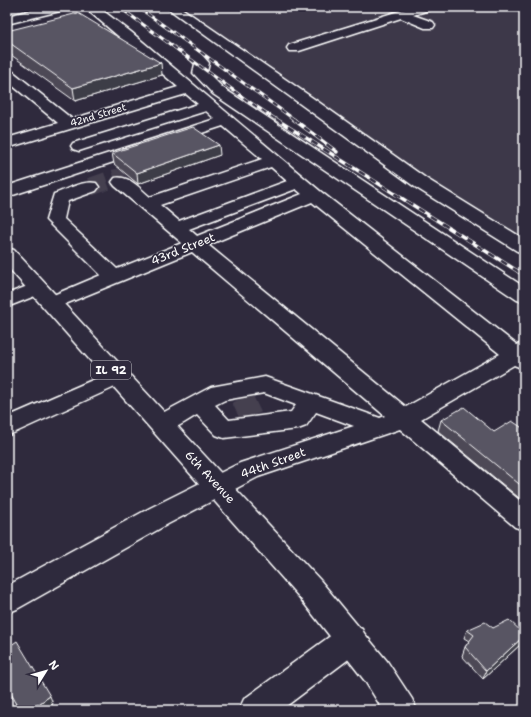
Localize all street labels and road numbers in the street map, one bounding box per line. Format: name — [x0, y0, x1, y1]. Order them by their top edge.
street label: 42nd Street — [68, 100, 128, 130]
street label: 43rd Street — [149, 229, 217, 269]
road number: IL 92 — [91, 361, 131, 379]
street label: 44th Street — [238, 444, 308, 482]
street label: 6th Avenue — [181, 447, 239, 507]

